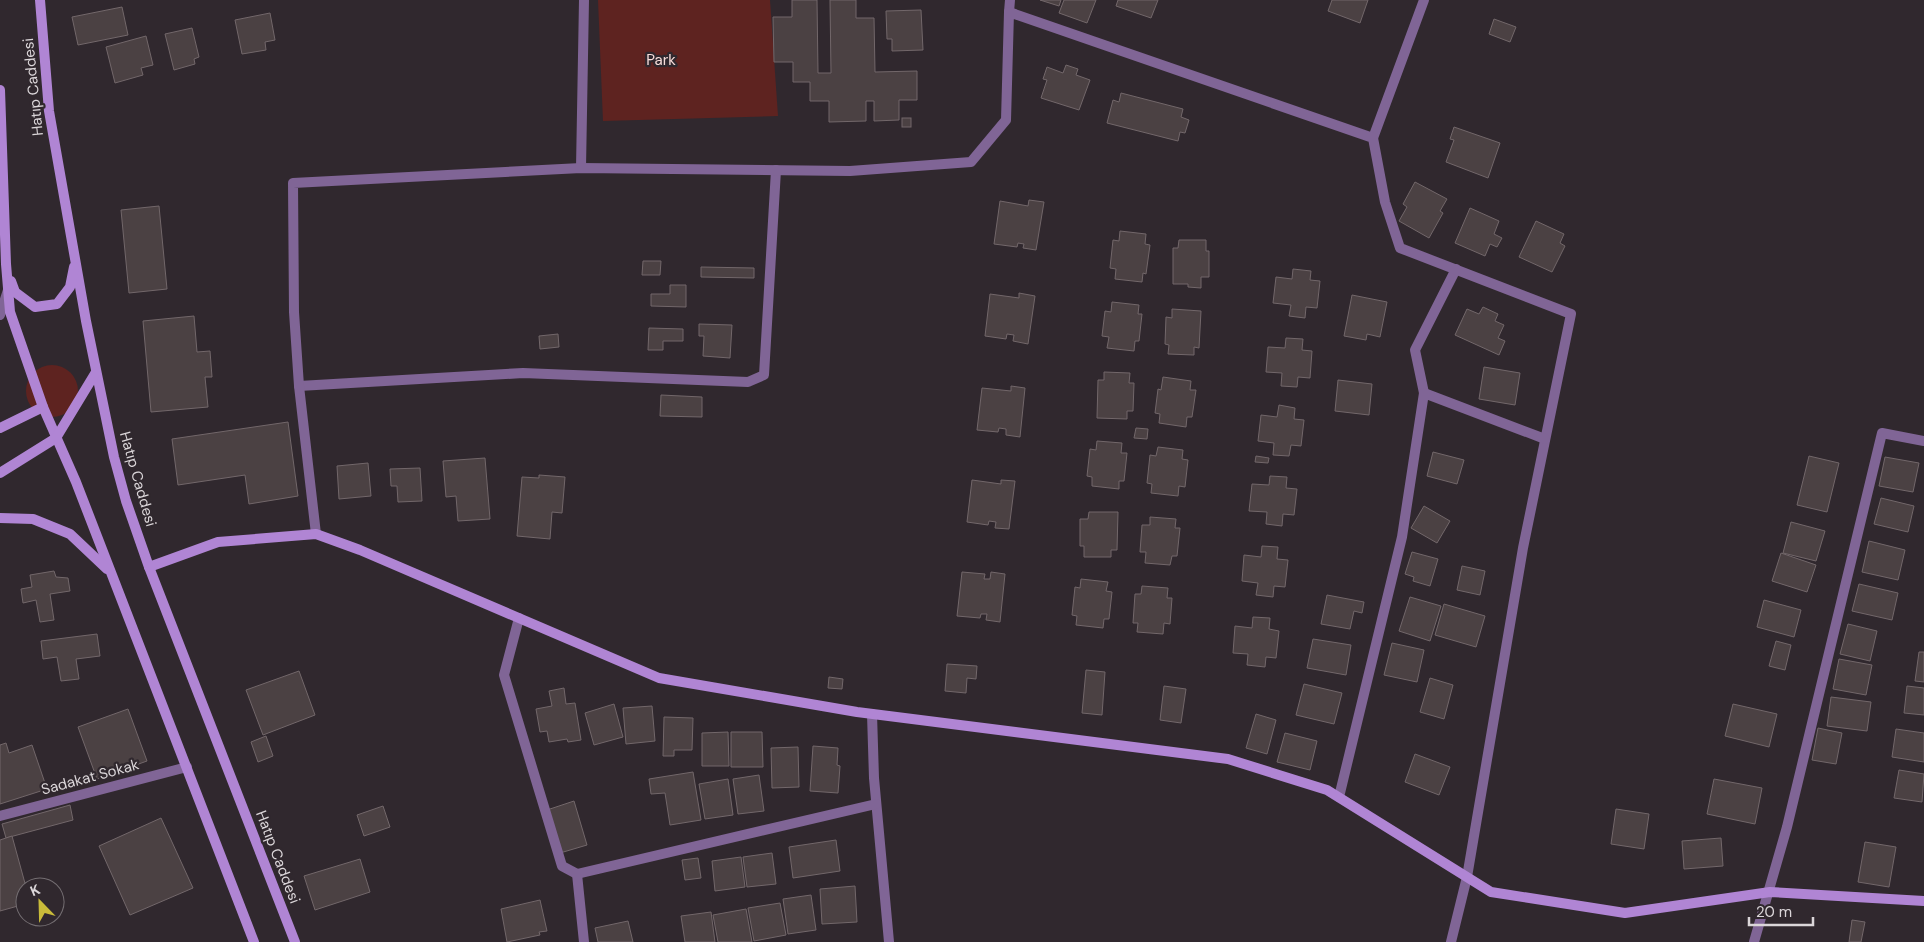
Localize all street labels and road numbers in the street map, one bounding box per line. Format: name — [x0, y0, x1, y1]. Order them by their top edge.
street label: Hatıp Caddesi — [18, 37, 48, 137]
street label: Hatıp Caddesi — [115, 429, 161, 529]
street label: Sadakat Sokak — [39, 754, 142, 800]
street label: Hatıp Caddesi — [251, 808, 305, 906]

